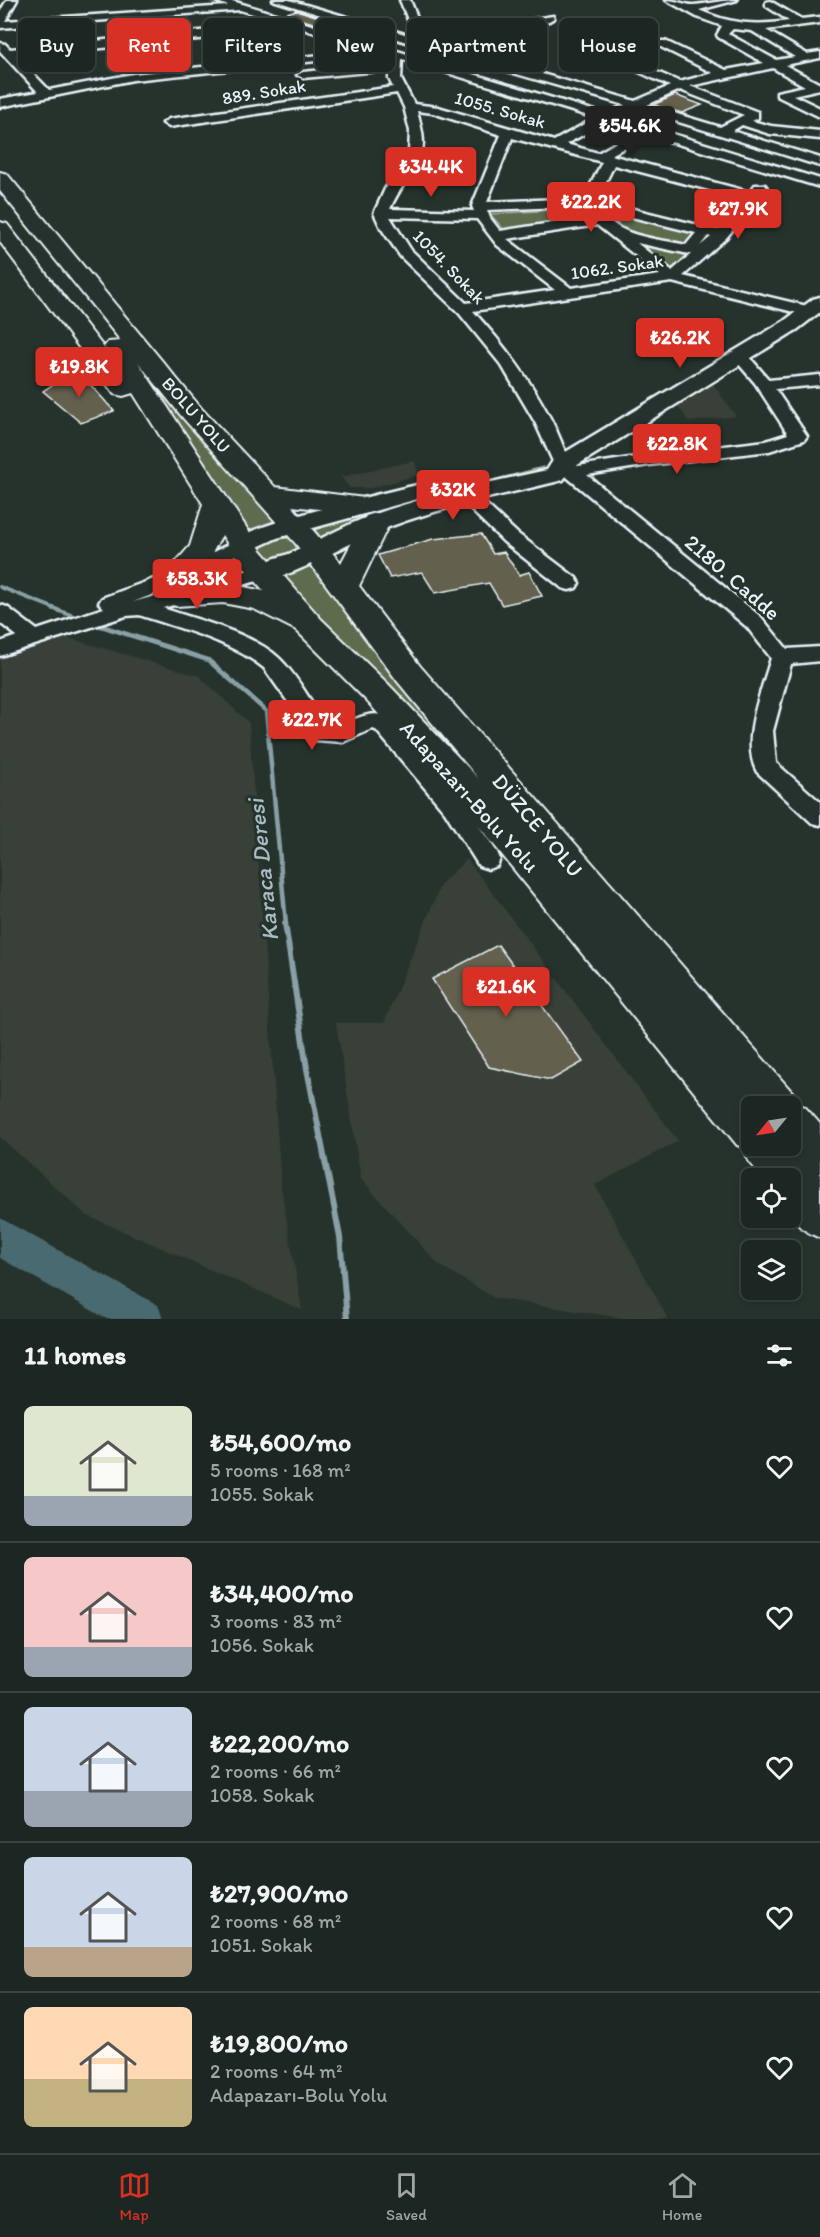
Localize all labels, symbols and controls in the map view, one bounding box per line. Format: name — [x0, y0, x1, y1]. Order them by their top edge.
chip: Buy — [18, 18, 95, 72]
chip: Rent — [107, 18, 191, 72]
chip: Filters — [203, 18, 303, 72]
chip: New — [315, 18, 395, 72]
chip: Apartment — [407, 18, 547, 72]
chip: House — [559, 18, 658, 72]
street label: 889. Sokak — [221, 75, 307, 109]
street label: 1055. Sokak — [452, 87, 548, 133]
pin: ₺54.6K — [581, 106, 679, 157]
text: ₺54.6K — [599, 113, 661, 137]
pin: ₺34.4K — [382, 147, 480, 198]
text: ₺34.4K — [399, 154, 463, 178]
pin: ₺22.2K — [542, 182, 640, 233]
text: ₺22.2K — [561, 189, 621, 213]
pin: ₺27.9K — [689, 189, 787, 240]
text: ₺27.9K — [708, 196, 768, 220]
street label: 1054. Sokak — [408, 225, 490, 309]
street label: 1062. Sokak — [569, 250, 665, 284]
pin: ₺26.2K — [631, 318, 729, 369]
text: ₺26.2K — [650, 325, 710, 349]
pin: ₺19.8K — [30, 347, 128, 398]
text: ₺19.8K — [49, 354, 109, 378]
street label: BOLU YOLU — [157, 372, 235, 458]
pin: ₺22.8K — [628, 424, 726, 475]
text: ₺22.8K — [647, 431, 707, 455]
pin: ₺32K — [417, 470, 489, 521]
text: ₺32K — [431, 477, 475, 501]
street label: 2180. Cadde — [679, 529, 786, 626]
pin: ₺58.3K — [148, 559, 246, 610]
text: ₺58.3K — [167, 566, 227, 590]
pin: ₺22.7K — [263, 700, 361, 751]
text: ₺22.7K — [282, 707, 342, 731]
street label: Adapazarı-Bolu Yolu — [394, 715, 545, 878]
street label: DÜZCE YOLU — [486, 768, 589, 883]
water label: Karaca Deresi — [240, 795, 284, 943]
pin: ₺21.6K — [457, 967, 555, 1018]
text: ₺21.6K — [477, 974, 535, 998]
north arrow — [741, 1096, 801, 1156]
map controls — [741, 1096, 801, 1300]
button: locate — [741, 1168, 801, 1228]
button: layers — [741, 1240, 801, 1300]
text: 11 homes — [24, 1339, 126, 1371]
icon: filters — [763, 1339, 796, 1372]
text: ₺54,600/mo — [210, 1426, 351, 1458]
icon: home — [72, 1430, 144, 1502]
icon: heart — [763, 1450, 796, 1483]
text: 5 rooms · 168 m² — [210, 1458, 351, 1482]
text: 1055. Sokak — [210, 1482, 314, 1506]
text: ₺34,400/mo — [210, 1577, 354, 1609]
icon: home — [72, 1581, 144, 1653]
icon: heart — [763, 1601, 796, 1634]
text: 3 rooms · 83 m² — [210, 1609, 342, 1633]
text: 1056. Sokak — [210, 1633, 314, 1657]
text: ₺22,200/mo — [210, 1727, 349, 1759]
icon: home — [72, 1731, 144, 1803]
icon: heart — [763, 1751, 796, 1784]
text: 2 rooms · 66 m² — [210, 1759, 341, 1783]
text: 1058. Sokak — [210, 1783, 314, 1807]
text: ₺27,900/mo — [210, 1877, 348, 1909]
icon: home — [72, 1881, 144, 1953]
icon: heart — [763, 1901, 796, 1934]
text: 2 rooms · 68 m² — [210, 1909, 341, 1933]
text: 1051. Sokak — [210, 1933, 313, 1957]
text: ₺19,800/mo — [210, 2027, 348, 2059]
icon: home — [72, 2031, 144, 2103]
icon: heart — [763, 2051, 796, 2084]
text: 2 rooms · 64 m² — [210, 2059, 342, 2083]
text: Adapazarı-Bolu Yolu — [210, 2083, 387, 2107]
tab: Map — [118, 2169, 151, 2224]
tab: Saved — [386, 2169, 427, 2224]
tab: Home — [662, 2169, 702, 2224]

